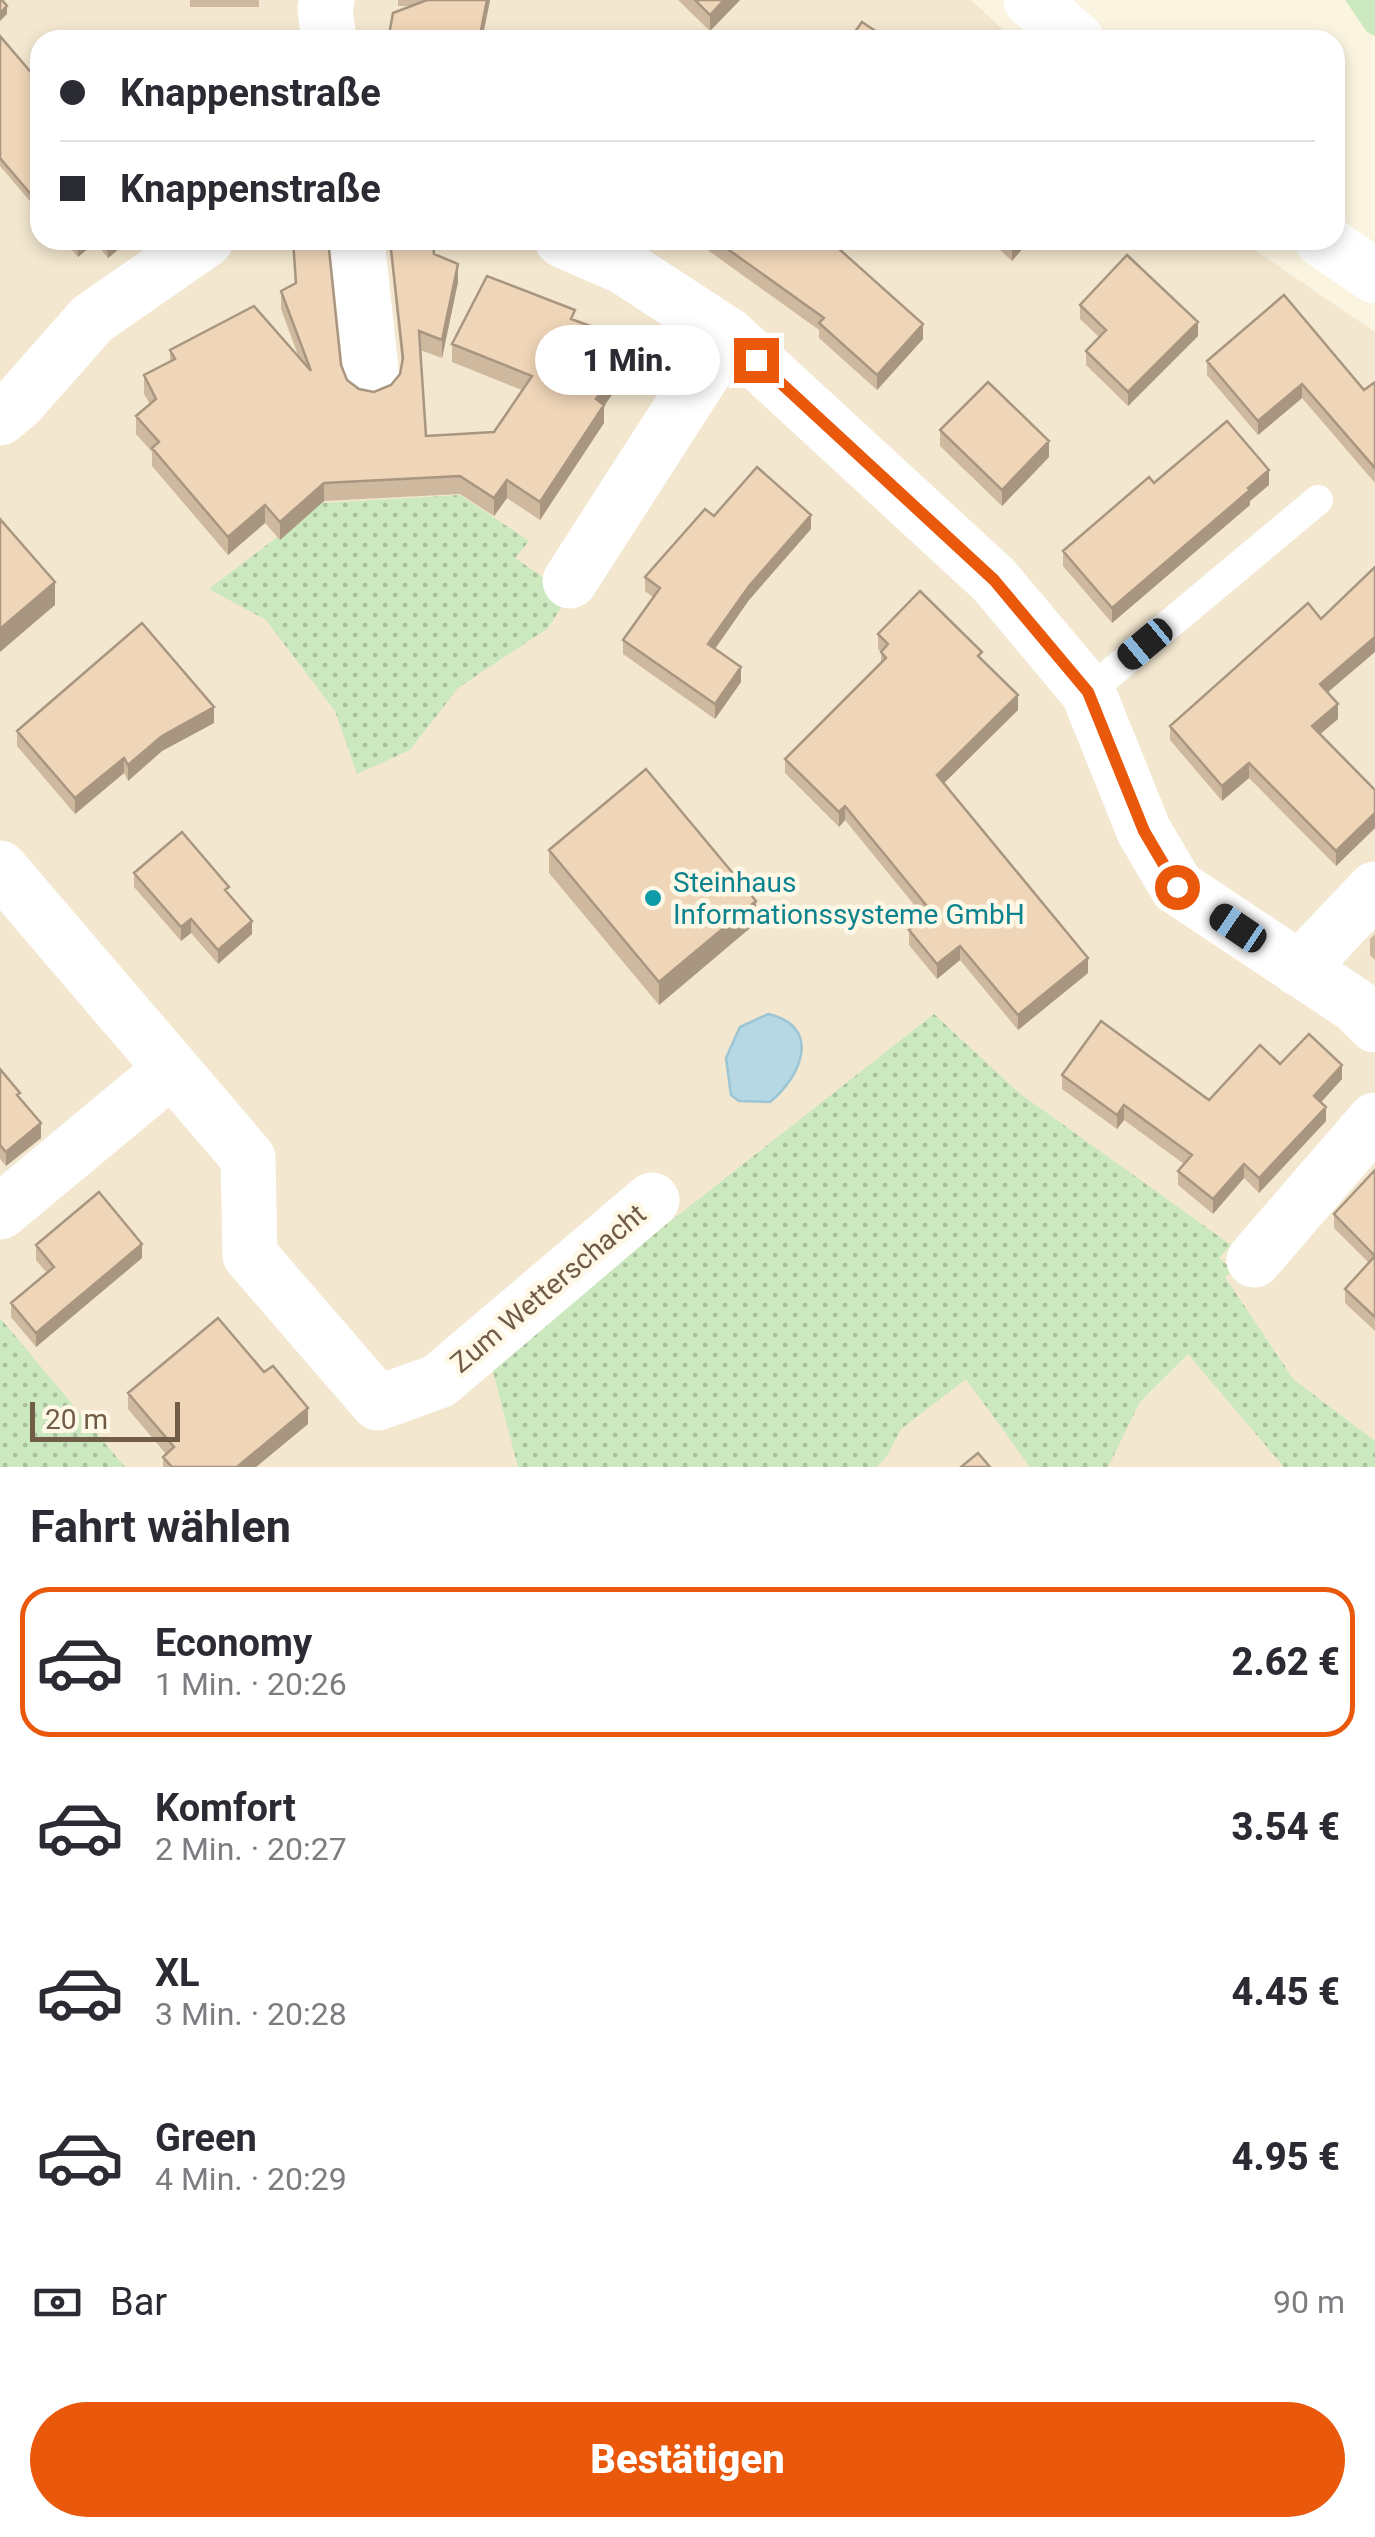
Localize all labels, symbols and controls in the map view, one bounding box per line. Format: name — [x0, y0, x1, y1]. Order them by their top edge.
text: Knappenstraße — [120, 71, 381, 115]
text: Knappenstraße — [120, 167, 381, 211]
callout: 1 Min. — [536, 325, 721, 395]
route end — [734, 338, 779, 383]
text: 1 Min. — [582, 341, 673, 379]
car — [1112, 613, 1178, 675]
route start — [1155, 865, 1200, 910]
place label: Steinhaus Informationssysteme GmbH — [673, 866, 1025, 931]
marker: Steinhaus Informationssysteme GmbH — [642, 887, 664, 909]
car — [1205, 899, 1271, 957]
street label: Zum Wetterschacht — [444, 1197, 653, 1380]
scale bar — [30, 1397, 180, 1442]
text: 20 m — [45, 1403, 108, 1436]
text: Fahrt wählen — [30, 1500, 291, 1553]
icon: car — [35, 1617, 125, 1707]
text: Economy — [155, 1621, 312, 1665]
text: 2.62 € — [1232, 1640, 1340, 1684]
text: 1 Min. · 20:26 — [155, 1665, 347, 1703]
icon: car — [35, 1782, 125, 1872]
text: Komfort — [155, 1786, 296, 1830]
text: 3.54 € — [1232, 1805, 1340, 1849]
text: 2 Min. · 20:27 — [155, 1830, 347, 1868]
icon: car — [35, 1947, 125, 2037]
text: XL — [155, 1951, 200, 1995]
text: 4.45 € — [1232, 1970, 1340, 2014]
text: 3 Min. · 20:28 — [155, 1995, 347, 2033]
icon: car — [35, 2112, 125, 2202]
text: Green — [155, 2116, 257, 2160]
text: 4.95 € — [1232, 2135, 1340, 2179]
text: 4 Min. · 20:29 — [155, 2160, 347, 2198]
icon: cash — [30, 2275, 85, 2330]
text: Bar — [110, 2280, 167, 2324]
text: 90 m — [1273, 2283, 1345, 2321]
button: Bestätigen — [30, 2402, 1345, 2517]

